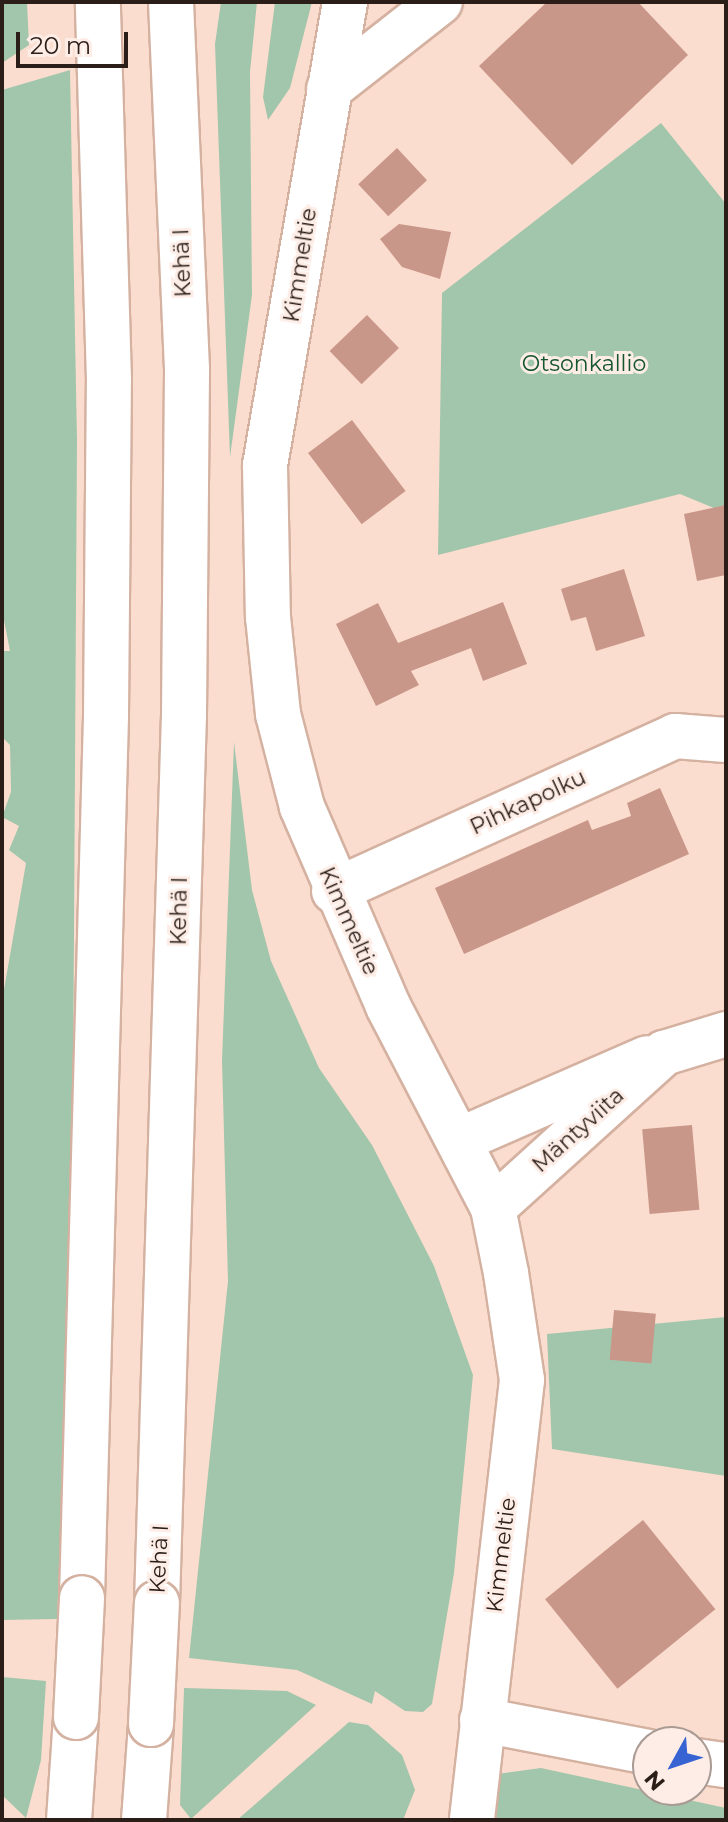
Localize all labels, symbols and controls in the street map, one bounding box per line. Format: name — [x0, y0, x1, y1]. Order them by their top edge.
scale bar — [20, 16, 132, 66]
text: 20 m — [30, 31, 91, 60]
street label: Kimmeltie — [278, 206, 322, 324]
street label: Kehä I — [168, 228, 196, 298]
park label: Otsonkallio — [522, 351, 646, 377]
street label: Pihkapolku — [466, 764, 590, 840]
street label: Kimmeltie — [313, 863, 385, 979]
street label: Kehä I — [165, 876, 193, 946]
street label: Mäntyviita — [527, 1082, 629, 1178]
street label: Kimmeltie — [481, 1496, 521, 1614]
street label: Kehä I — [144, 1524, 174, 1594]
north arrow — [632, 1726, 712, 1806]
text: N — [639, 1765, 671, 1796]

